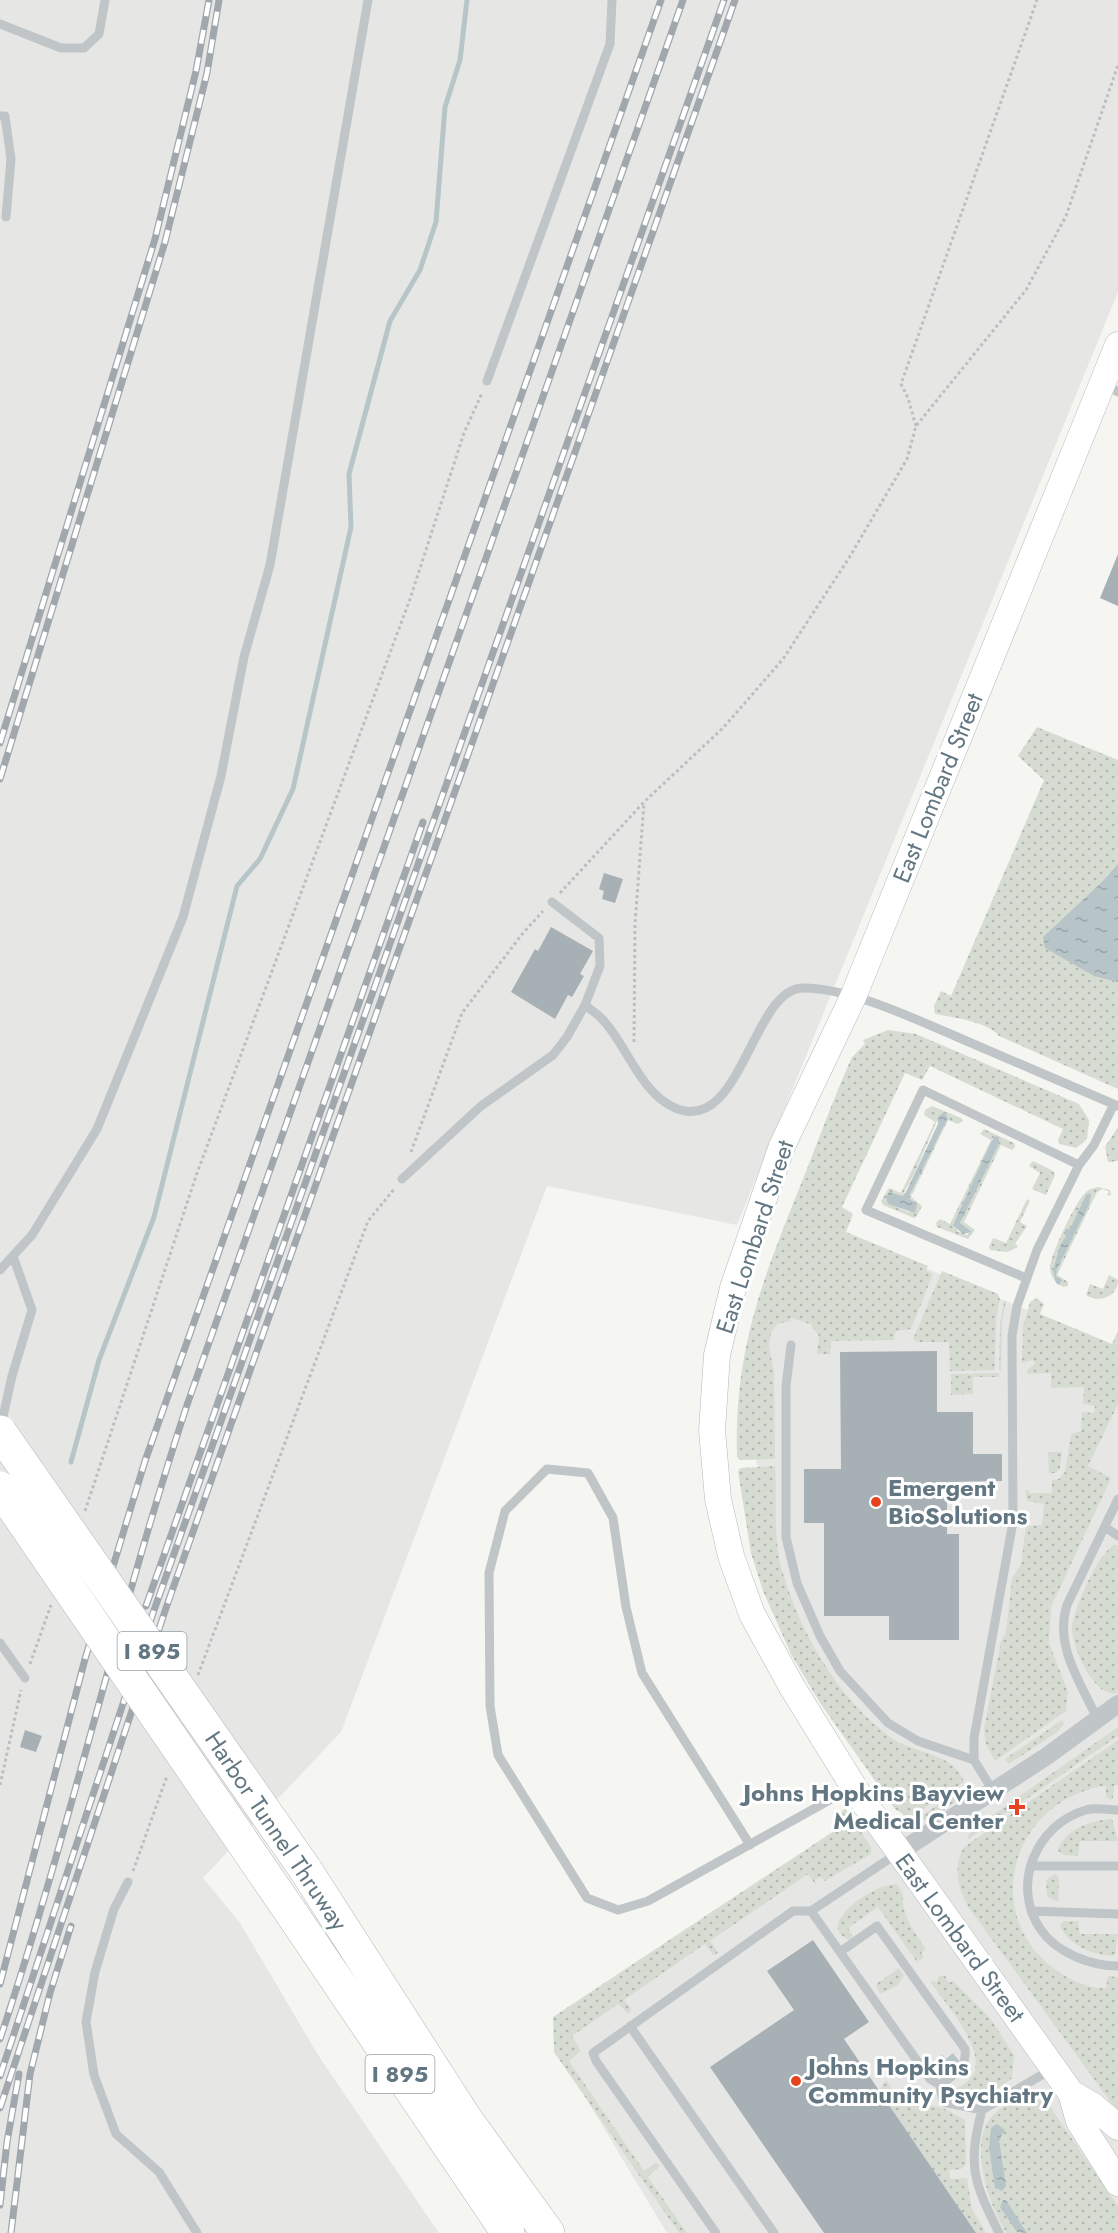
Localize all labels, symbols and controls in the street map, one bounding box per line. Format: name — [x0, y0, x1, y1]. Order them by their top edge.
street label: East Lombard Street — [884, 688, 992, 888]
street label: East Lombard Street — [707, 1135, 802, 1338]
place label: Emergent BioSolutions — [888, 1470, 1027, 1533]
marker: Emergent BioSolutions — [869, 1495, 883, 1509]
road number: I 895 — [118, 1632, 186, 1670]
street label: Harbor Tunnel Thruway — [196, 1724, 357, 1938]
place label: Johns Hopkins Bayview Medical Center — [739, 1775, 1005, 1838]
marker: Johns Hopkins Bayview Medical Center — [1008, 1798, 1026, 1816]
street label: East Lombard Street — [887, 1846, 1034, 2030]
place label: Johns Hopkins Community Psychiatry — [804, 2049, 1053, 2112]
road number: I 895 — [366, 2055, 434, 2093]
marker: Johns Hopkins Community Psychiatry — [789, 2074, 803, 2088]

